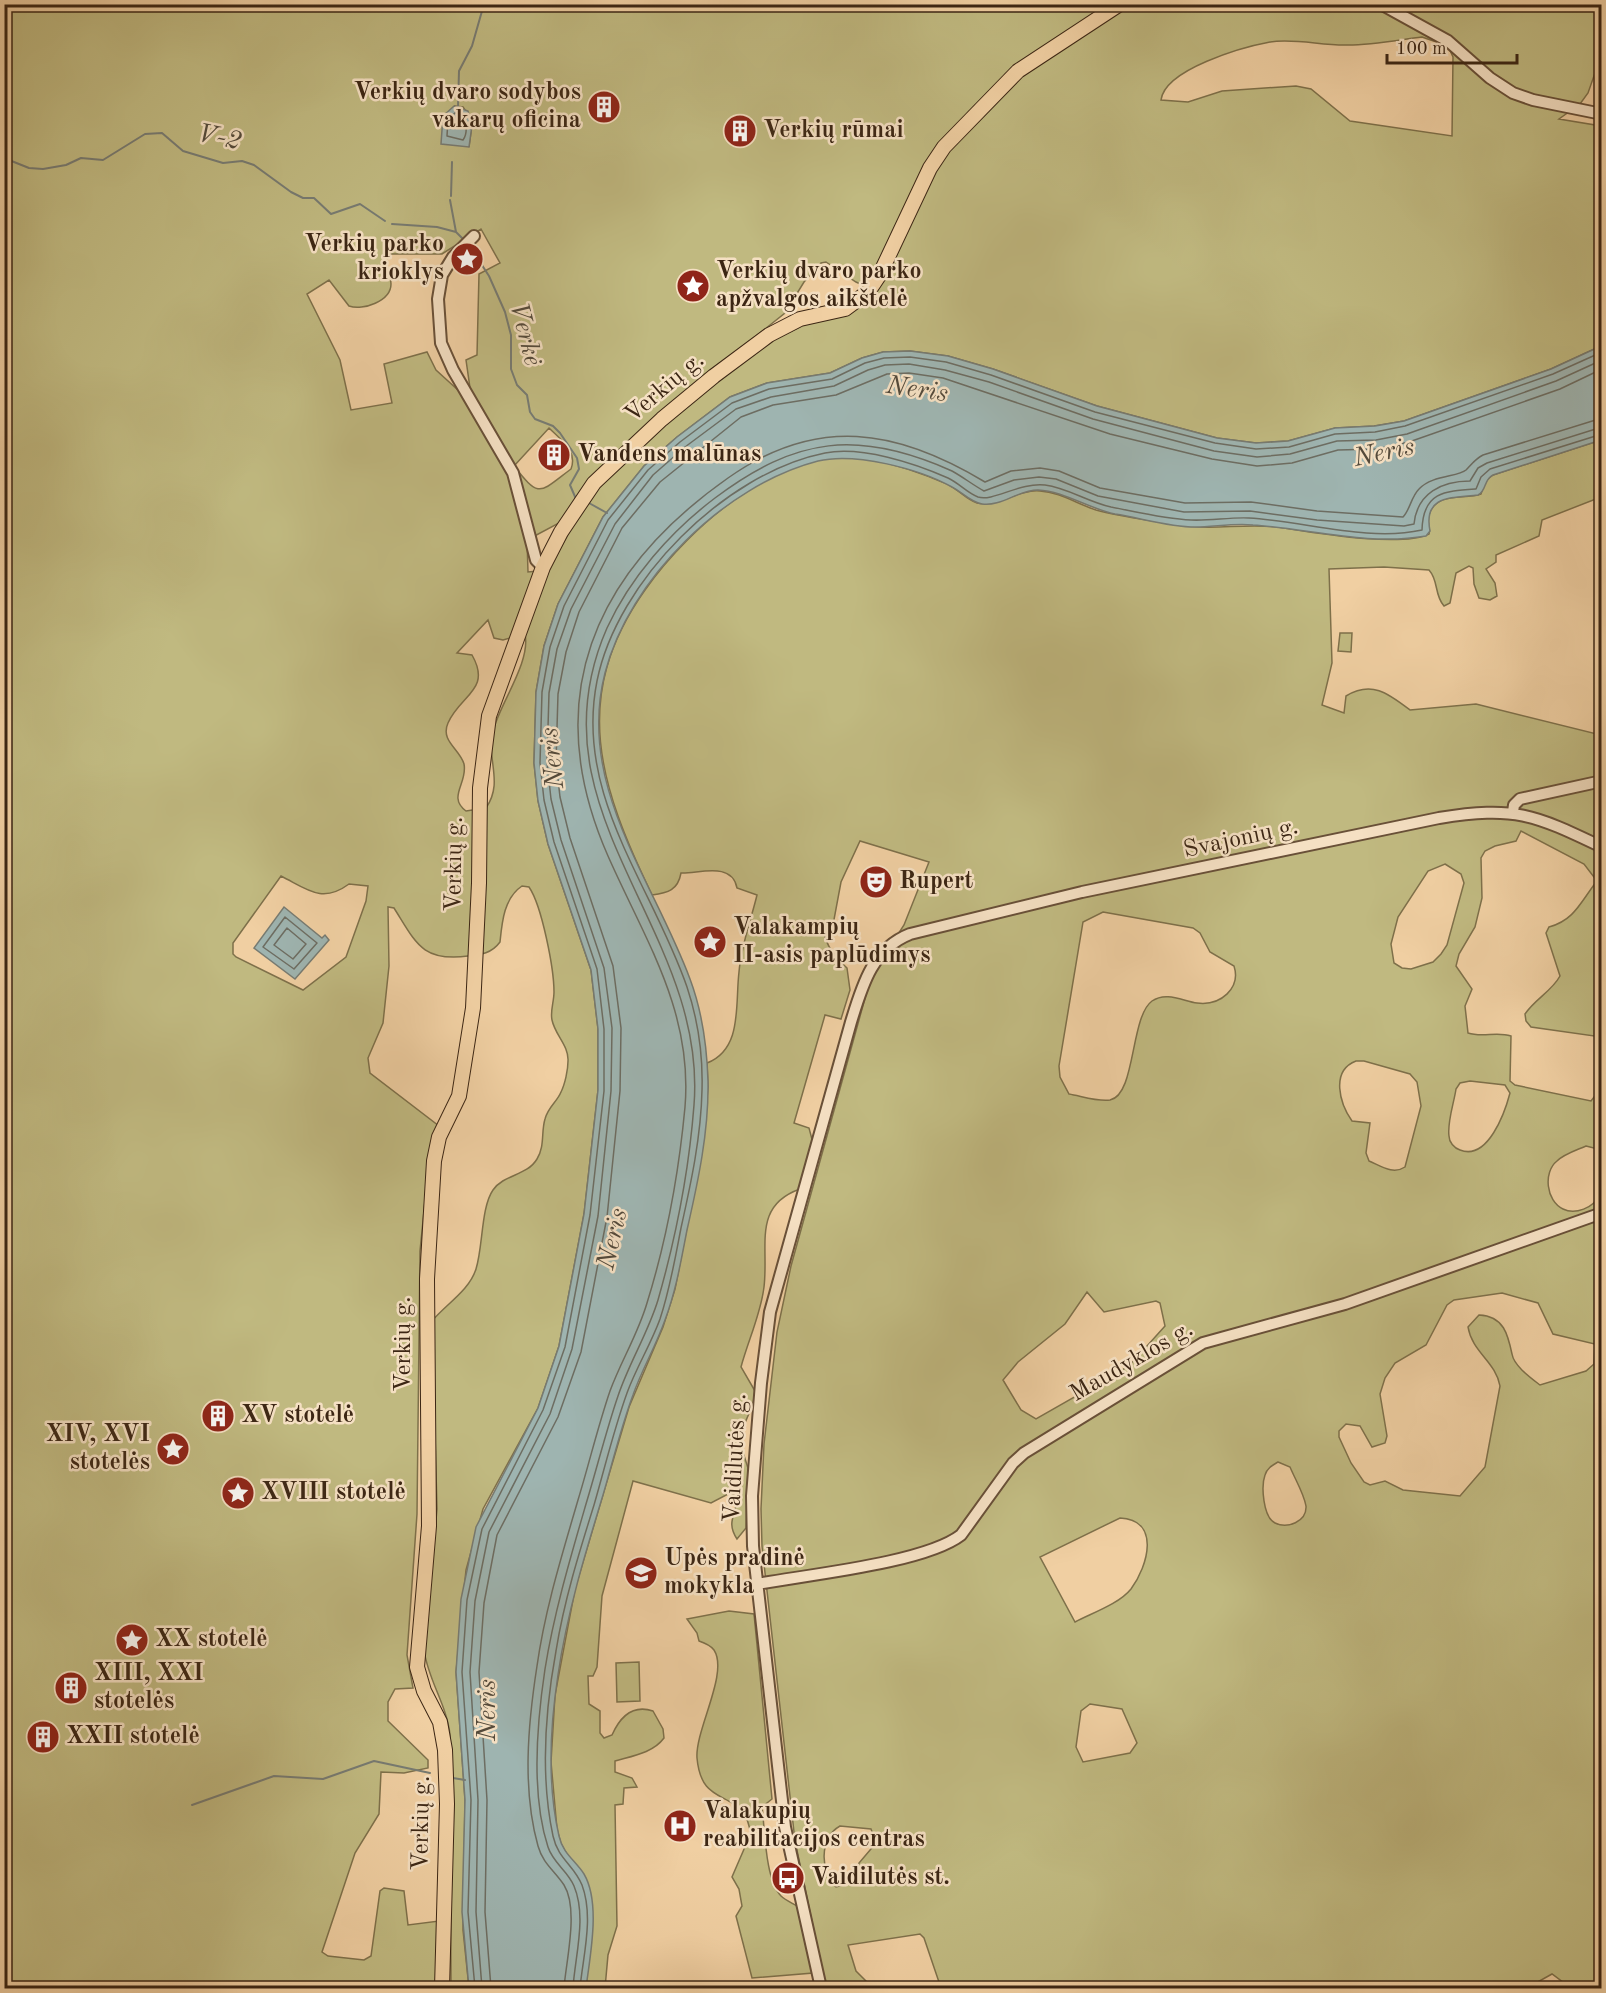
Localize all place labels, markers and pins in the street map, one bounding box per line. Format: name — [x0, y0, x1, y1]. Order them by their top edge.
place label: Verkių dvaro sodybos vakarų oficina — [354, 81, 581, 133]
building icon: Verkių dvaro sodybos vakarų oficina — [586, 89, 622, 125]
building icon: Verkių rūmai — [722, 113, 758, 149]
place label: Verkių rūmai — [763, 119, 904, 143]
place label: Verkių parko krioklys — [304, 233, 444, 285]
place icon: Verkių parko krioklys — [449, 241, 485, 277]
place label: Verkių dvaro parko apžvalgos aikštelė — [716, 260, 922, 312]
place icon: Verkių dvaro parko apžvalgos aikštelė — [675, 268, 711, 304]
building icon: Vandens malūnas — [536, 437, 572, 473]
place label: Vandens malūnas — [577, 443, 761, 467]
theatre icon: Rupert — [858, 864, 894, 900]
place label: Rupert — [899, 870, 974, 894]
place label: Valakampių II-asis paplūdimys — [733, 916, 931, 968]
place icon: Valakampių II-asis paplūdimys — [692, 924, 728, 960]
building icon: XV stotelė — [200, 1398, 236, 1434]
place label: XV stotelė — [241, 1404, 354, 1428]
place label: XIV, XVI stotelės — [45, 1423, 150, 1475]
place icon: XIV, XVI stotelės — [155, 1431, 191, 1467]
place icon: XVIII stotelė — [220, 1475, 256, 1511]
place label: XVIII stotelė — [261, 1481, 406, 1505]
place label: Upės pradinė mokykla — [664, 1547, 805, 1599]
school or university icon: Upės pradinė mokykla — [623, 1555, 659, 1591]
place icon: XX stotelė — [114, 1622, 150, 1658]
place label: XX stotelė — [155, 1628, 268, 1652]
place label: XIII, XXI stotelės — [94, 1662, 204, 1714]
building icon: XIII, XXI stotelės — [53, 1670, 89, 1706]
building icon: XXII stotelė — [25, 1719, 61, 1755]
place label: XXII stotelė — [66, 1725, 200, 1749]
place label: Valakupių reabilitacijos centras — [703, 1800, 925, 1852]
hospital icon: Valakupių reabilitacijos centras — [662, 1808, 698, 1844]
bus stop icon: Vaidilutės st. — [770, 1860, 806, 1896]
place label: Vaidilutės st. — [811, 1866, 950, 1890]

